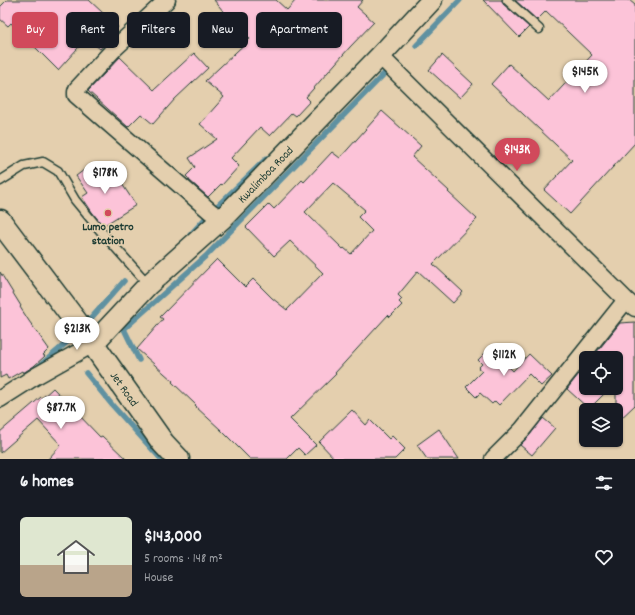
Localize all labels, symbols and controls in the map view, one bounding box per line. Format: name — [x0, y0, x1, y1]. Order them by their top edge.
chip: Buy — [12, 12, 58, 48]
chip: Rent — [66, 12, 119, 48]
chip: Filters — [127, 12, 190, 48]
chip: New — [198, 12, 248, 48]
chip: Apartment — [256, 12, 342, 48]
pin: $145K — [557, 60, 613, 94]
text: $145K — [572, 63, 598, 82]
pin: $143K — [489, 138, 545, 172]
text: $143K — [504, 141, 530, 160]
street label: Kwalimboa Road — [235, 143, 298, 208]
pin: $178K — [77, 161, 133, 195]
text: $178K — [92, 164, 118, 183]
marker: Lumo petro station — [103, 208, 113, 218]
place label: Lumo petro station — [82, 219, 134, 250]
pin: $213K — [49, 317, 105, 351]
text: $213K — [64, 320, 90, 339]
pin: $112K — [476, 343, 532, 377]
text: $112K — [492, 346, 516, 365]
map controls — [579, 351, 623, 447]
button: locate — [579, 351, 623, 395]
street label: Jet Road — [105, 369, 142, 411]
pin: $87.7K — [28, 396, 94, 430]
text: $87.7K — [46, 399, 76, 418]
button: layers — [579, 403, 623, 447]
text: 6 homes — [20, 471, 74, 495]
icon: filters — [593, 472, 615, 494]
text: $143,000 — [144, 526, 202, 550]
icon: home — [52, 533, 100, 581]
icon: heart — [593, 546, 615, 568]
text: 5 rooms · 148 m² — [144, 550, 223, 569]
text: House — [144, 569, 173, 588]

